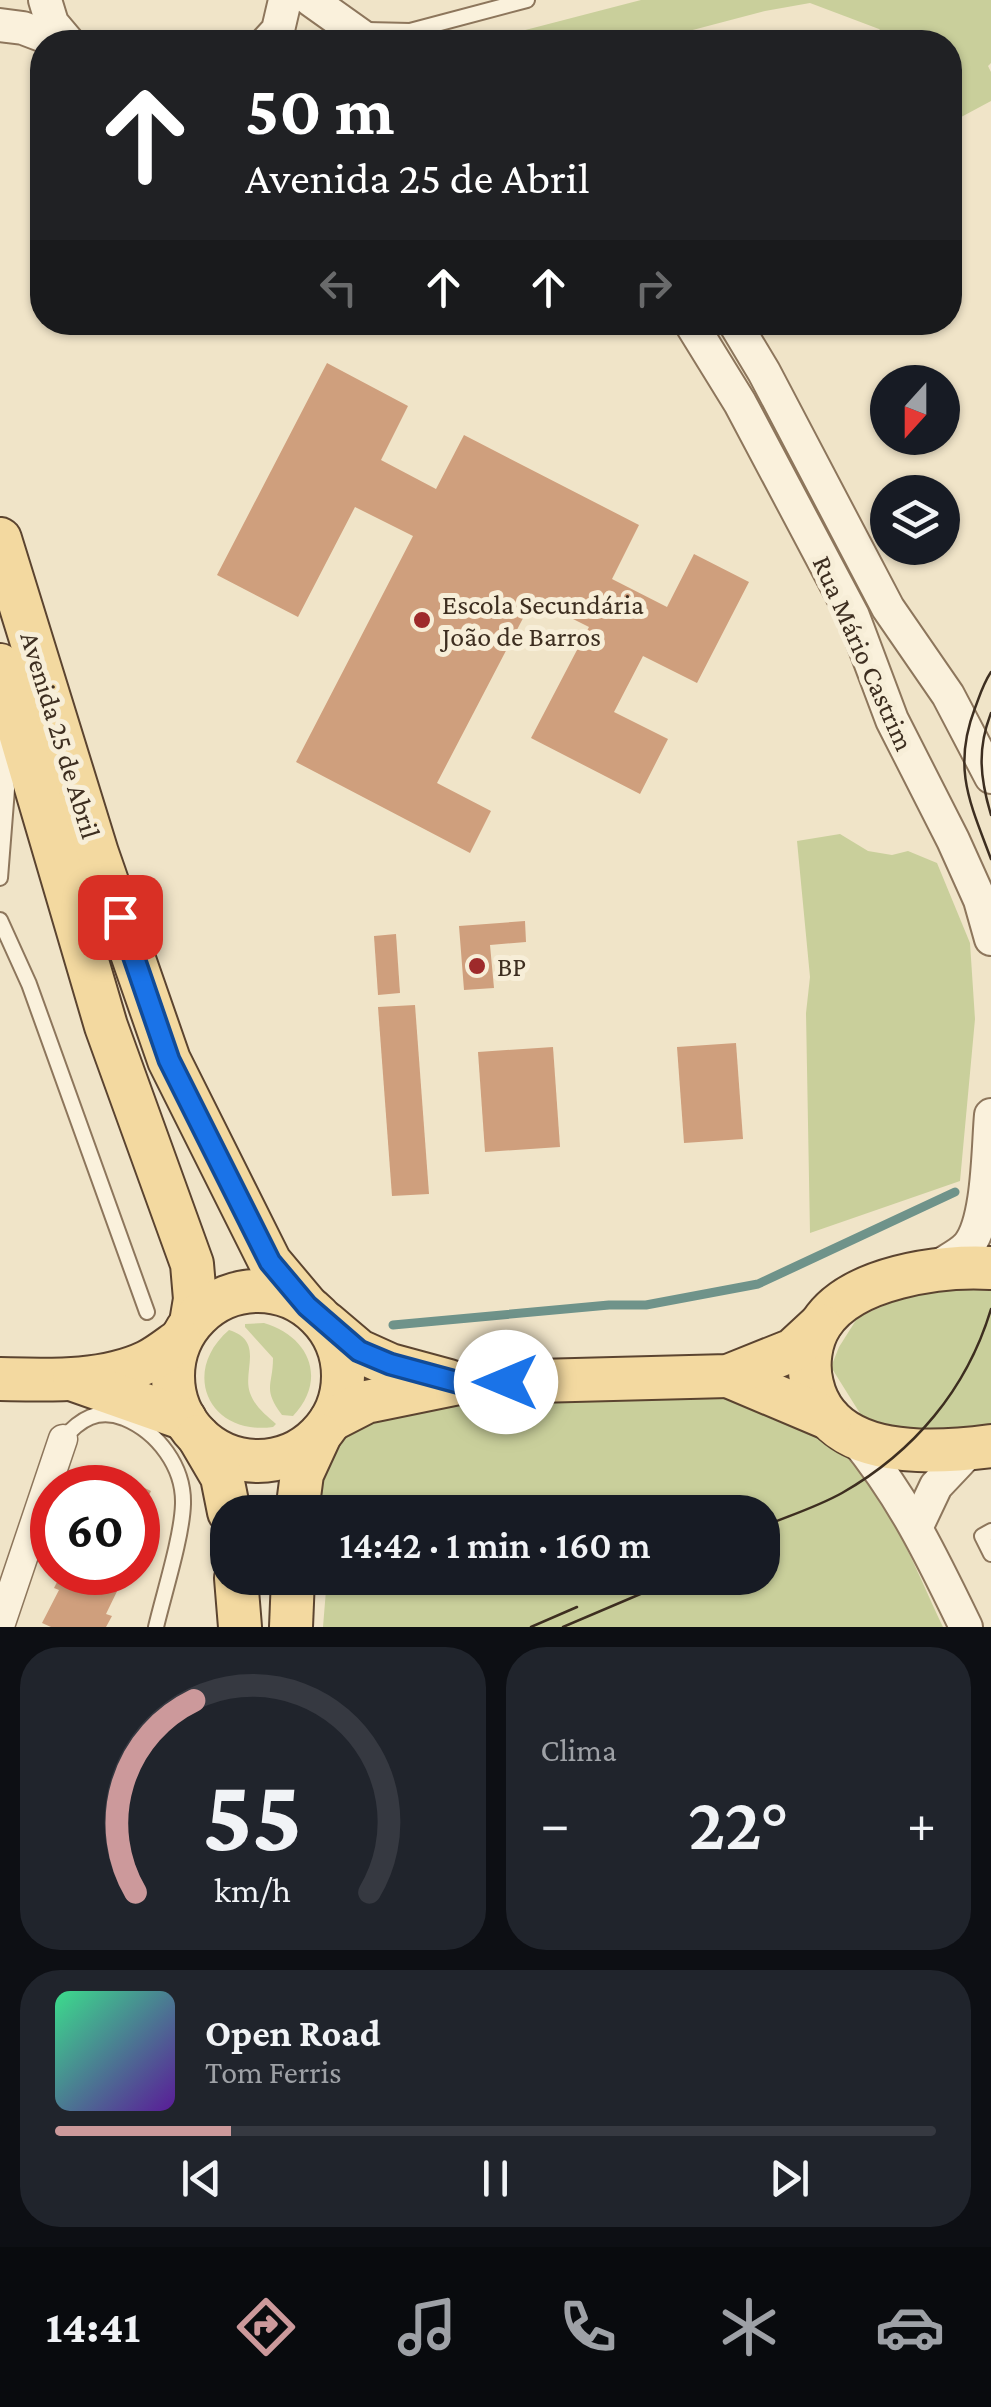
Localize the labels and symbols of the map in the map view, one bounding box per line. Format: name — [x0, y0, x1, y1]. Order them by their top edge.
north arrow — [870, 365, 960, 455]
street label: Rua Mário Castrim — [807, 551, 920, 756]
place label: Escola Secundária João de Barros — [439, 589, 644, 652]
marker: Escola Secundária João de Barros — [411, 609, 433, 631]
street label: Avenida 25 de Abril — [14, 628, 107, 842]
pin — [78, 875, 163, 960]
place label: BP — [497, 951, 526, 982]
marker: BP — [466, 955, 488, 977]
position arrow — [454, 1330, 558, 1434]
speed limit sign: 60 — [30, 1465, 160, 1595]

